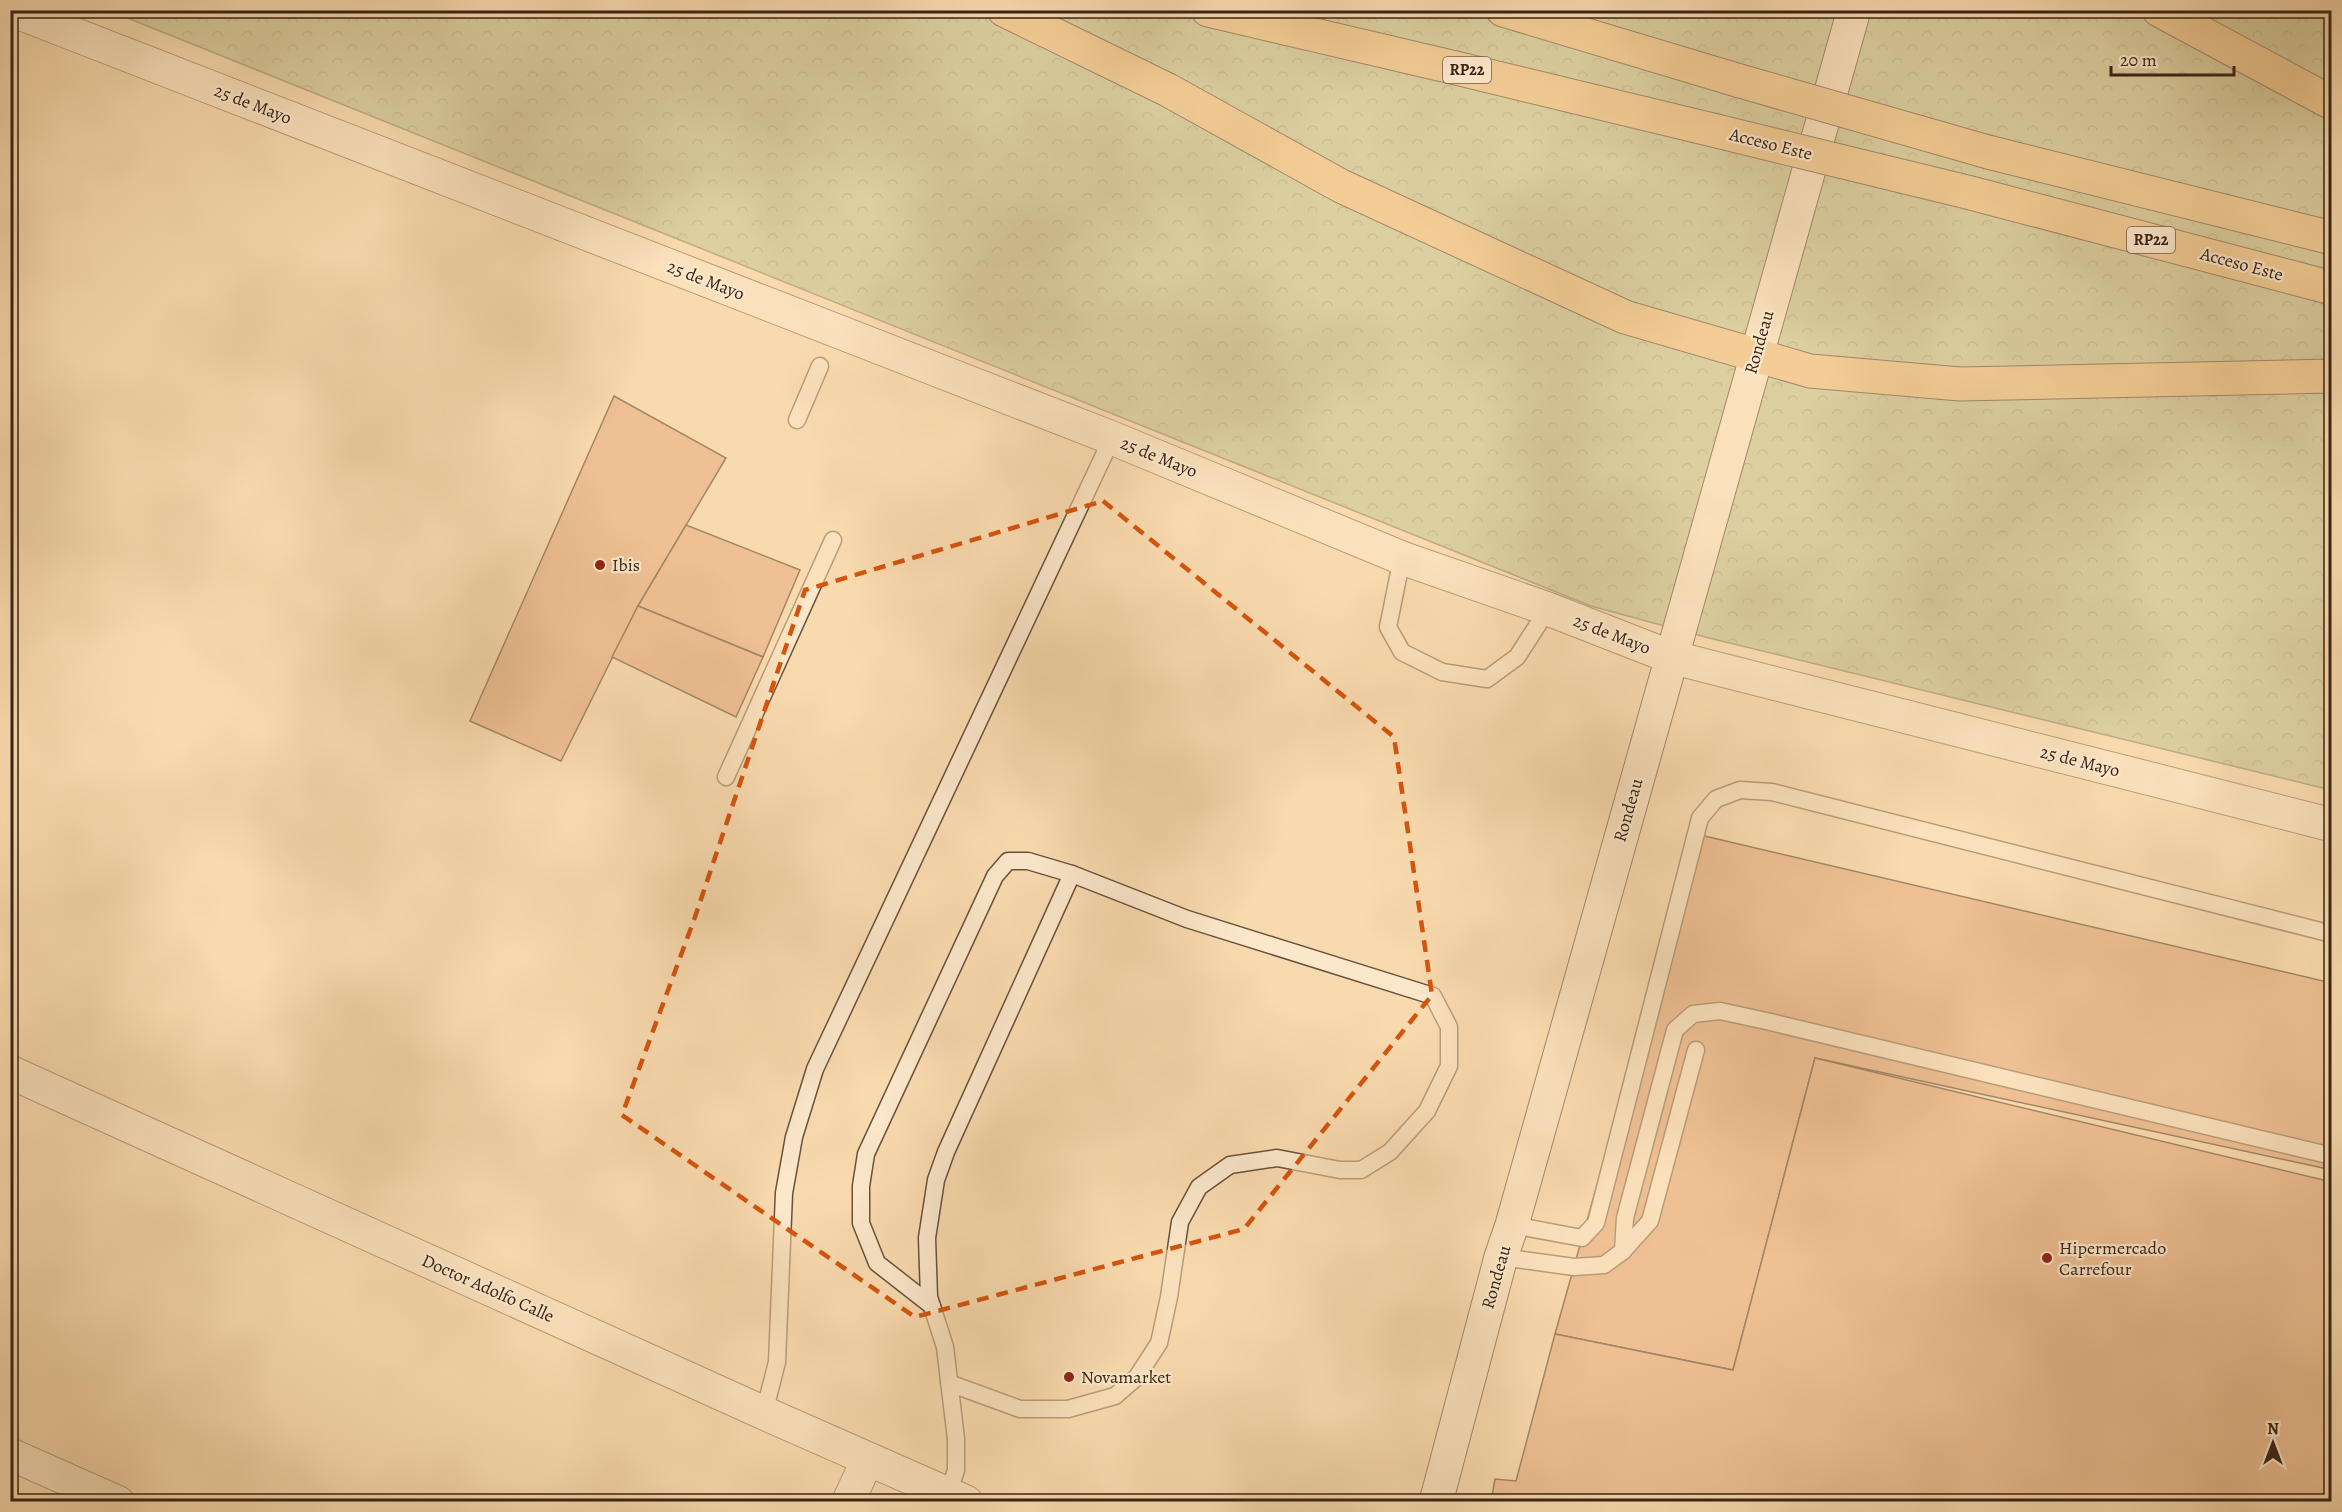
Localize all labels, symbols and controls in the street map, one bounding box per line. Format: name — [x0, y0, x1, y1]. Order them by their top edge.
scale bar — [2111, 39, 2234, 77]
text: 20 m — [2120, 48, 2157, 72]
road number: RP22 — [1443, 57, 1491, 83]
street label: 25 de Mayo — [211, 78, 295, 130]
street label: Acceso Este — [1726, 122, 1815, 166]
road number: RP22 — [2127, 227, 2175, 253]
street label: Acceso Este — [2197, 241, 2286, 287]
street label: 25 de Mayo — [664, 254, 748, 306]
street label: Rondeau — [1738, 307, 1780, 377]
street label: 25 de Mayo — [1117, 431, 1201, 483]
place label: Ibis — [612, 553, 640, 577]
marker: Ibis — [593, 558, 607, 572]
street label: 25 de Mayo — [1570, 608, 1654, 660]
street label: 25 de Mayo — [2038, 740, 2122, 782]
street label: Rondeau — [1607, 775, 1649, 845]
place label: Hipermercado Carrefour — [2059, 1236, 2166, 1281]
street label: Rondeau — [1475, 1242, 1517, 1312]
street label: Doctor Adolfo Calle — [418, 1248, 558, 1328]
marker: Hipermercado Carrefour — [2040, 1251, 2054, 1265]
place label: Novamarket — [1081, 1365, 1171, 1389]
marker: Novamarket — [1062, 1370, 1076, 1384]
north arrow — [2243, 1413, 2303, 1473]
text: N — [2267, 1418, 2279, 1440]

